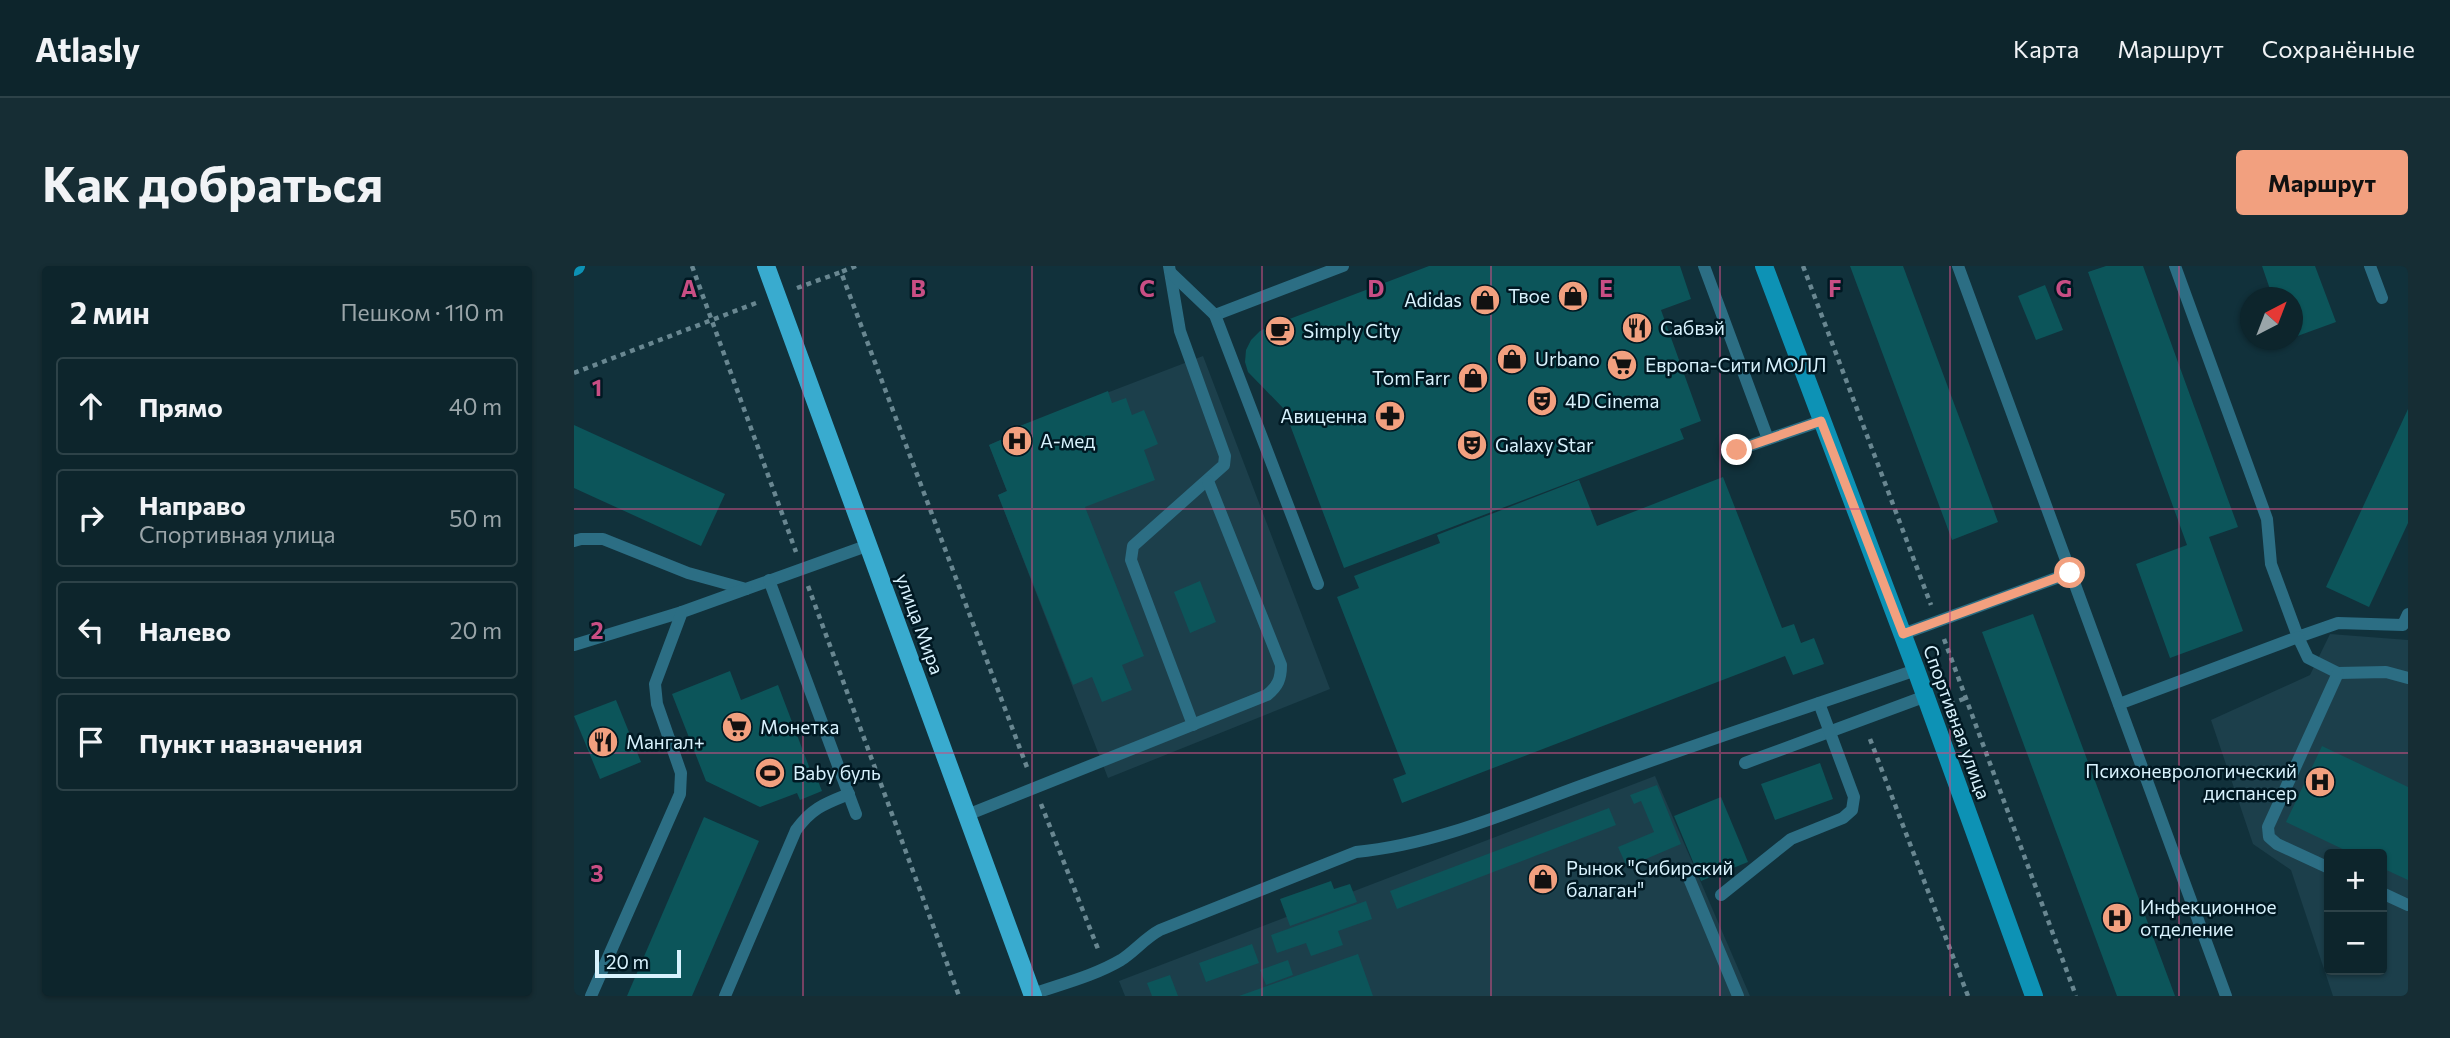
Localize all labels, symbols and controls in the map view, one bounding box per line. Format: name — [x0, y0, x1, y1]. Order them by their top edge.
text: Atlasly — [35, 28, 140, 69]
text: Карта — [2013, 34, 2079, 63]
text: Маршрут — [2117, 34, 2224, 63]
text: Сохранённые — [2262, 34, 2415, 63]
button: Маршрут — [2236, 150, 2408, 215]
text: Как добраться — [42, 152, 383, 212]
text: A — [681, 274, 698, 302]
text: B — [910, 274, 926, 302]
text: C — [1139, 274, 1155, 302]
text: D — [1368, 274, 1385, 302]
text: E — [1599, 274, 1613, 302]
text: F — [1828, 274, 1842, 302]
text: G — [2056, 274, 2072, 302]
shop icon: Твое — [1556, 279, 1590, 313]
shop icon: Adidas — [1468, 283, 1502, 317]
place label: Твое — [1508, 284, 1550, 307]
north arrow — [2240, 287, 2303, 350]
place label: Adidas — [1404, 288, 1462, 311]
text: 2 мин — [70, 293, 150, 330]
text: Пешком · 110 m — [340, 298, 504, 326]
restaurant icon: Сабвэй — [1620, 311, 1654, 345]
cafe icon: Simply City — [1263, 314, 1297, 348]
place label: Сабвэй — [1660, 316, 1725, 339]
place label: Simply City — [1303, 319, 1401, 342]
shop icon: Urbano — [1495, 342, 1529, 376]
place label: Urbano — [1535, 347, 1600, 370]
supermarket icon: Европа-Сити МОЛЛ — [1605, 348, 1639, 382]
place label: Европа-Сити МОЛЛ — [1645, 353, 1827, 376]
shop icon: Tom Farr — [1456, 361, 1490, 395]
place label: Tom Farr — [1372, 366, 1450, 389]
text: 1 — [592, 373, 602, 401]
theatre icon: 4D Cinema — [1525, 384, 1559, 418]
icon: ahead — [72, 387, 110, 425]
place label: 4D Cinema — [1565, 389, 1659, 412]
text: Прямо — [139, 391, 223, 422]
text: 40 m — [449, 392, 502, 420]
pharmacy icon: Авиценна — [1373, 399, 1407, 433]
place label: Авиценна — [1280, 404, 1367, 427]
hospital icon: А-мед — [1000, 424, 1034, 458]
theatre icon: Galaxy Star — [1455, 428, 1489, 462]
place label: А-мед — [1040, 429, 1095, 452]
place label: Galaxy Star — [1495, 433, 1594, 456]
route end — [1721, 434, 1752, 465]
text: Направо — [139, 489, 246, 520]
icon: right — [72, 499, 110, 537]
text: 50 m — [449, 504, 502, 532]
text: Спортивная улица — [139, 520, 336, 548]
route start — [2054, 557, 2085, 588]
street label: улица Мира — [892, 570, 949, 677]
icon: left — [72, 611, 110, 649]
text: Налево — [139, 615, 231, 646]
text: 20 m — [450, 616, 502, 644]
text: 2 — [590, 616, 604, 644]
street label: Спортивная улица — [1919, 642, 1996, 802]
supermarket icon: Монетка — [720, 710, 754, 744]
place label: Монетка — [760, 715, 839, 738]
icon: arrive — [72, 723, 110, 761]
restaurant icon: Мангал+ — [586, 725, 620, 759]
text: Пункт назначения — [139, 727, 363, 758]
place label: Мангал+ — [626, 730, 705, 753]
sports icon: Baby буль — [753, 756, 787, 790]
place label: Психоневрологический диспансер — [2085, 759, 2297, 804]
place label: Baby буль — [793, 761, 881, 784]
hospital icon: Психоневрологический диспансер — [2303, 765, 2337, 799]
map controls — [2324, 849, 2387, 975]
button: + — [2324, 849, 2387, 912]
place label: Рынок "Сибирский балаган" — [1566, 856, 1734, 901]
text: 3 — [590, 859, 604, 887]
shop icon: Рынок "Сибирский балаган" — [1526, 862, 1560, 896]
place label: Инфекционное отделение — [2140, 895, 2277, 940]
hospital icon: Инфекционное отделение — [2100, 901, 2134, 935]
button: − — [2324, 912, 2387, 975]
scale bar — [595, 947, 681, 979]
text: 20 m — [606, 950, 649, 973]

